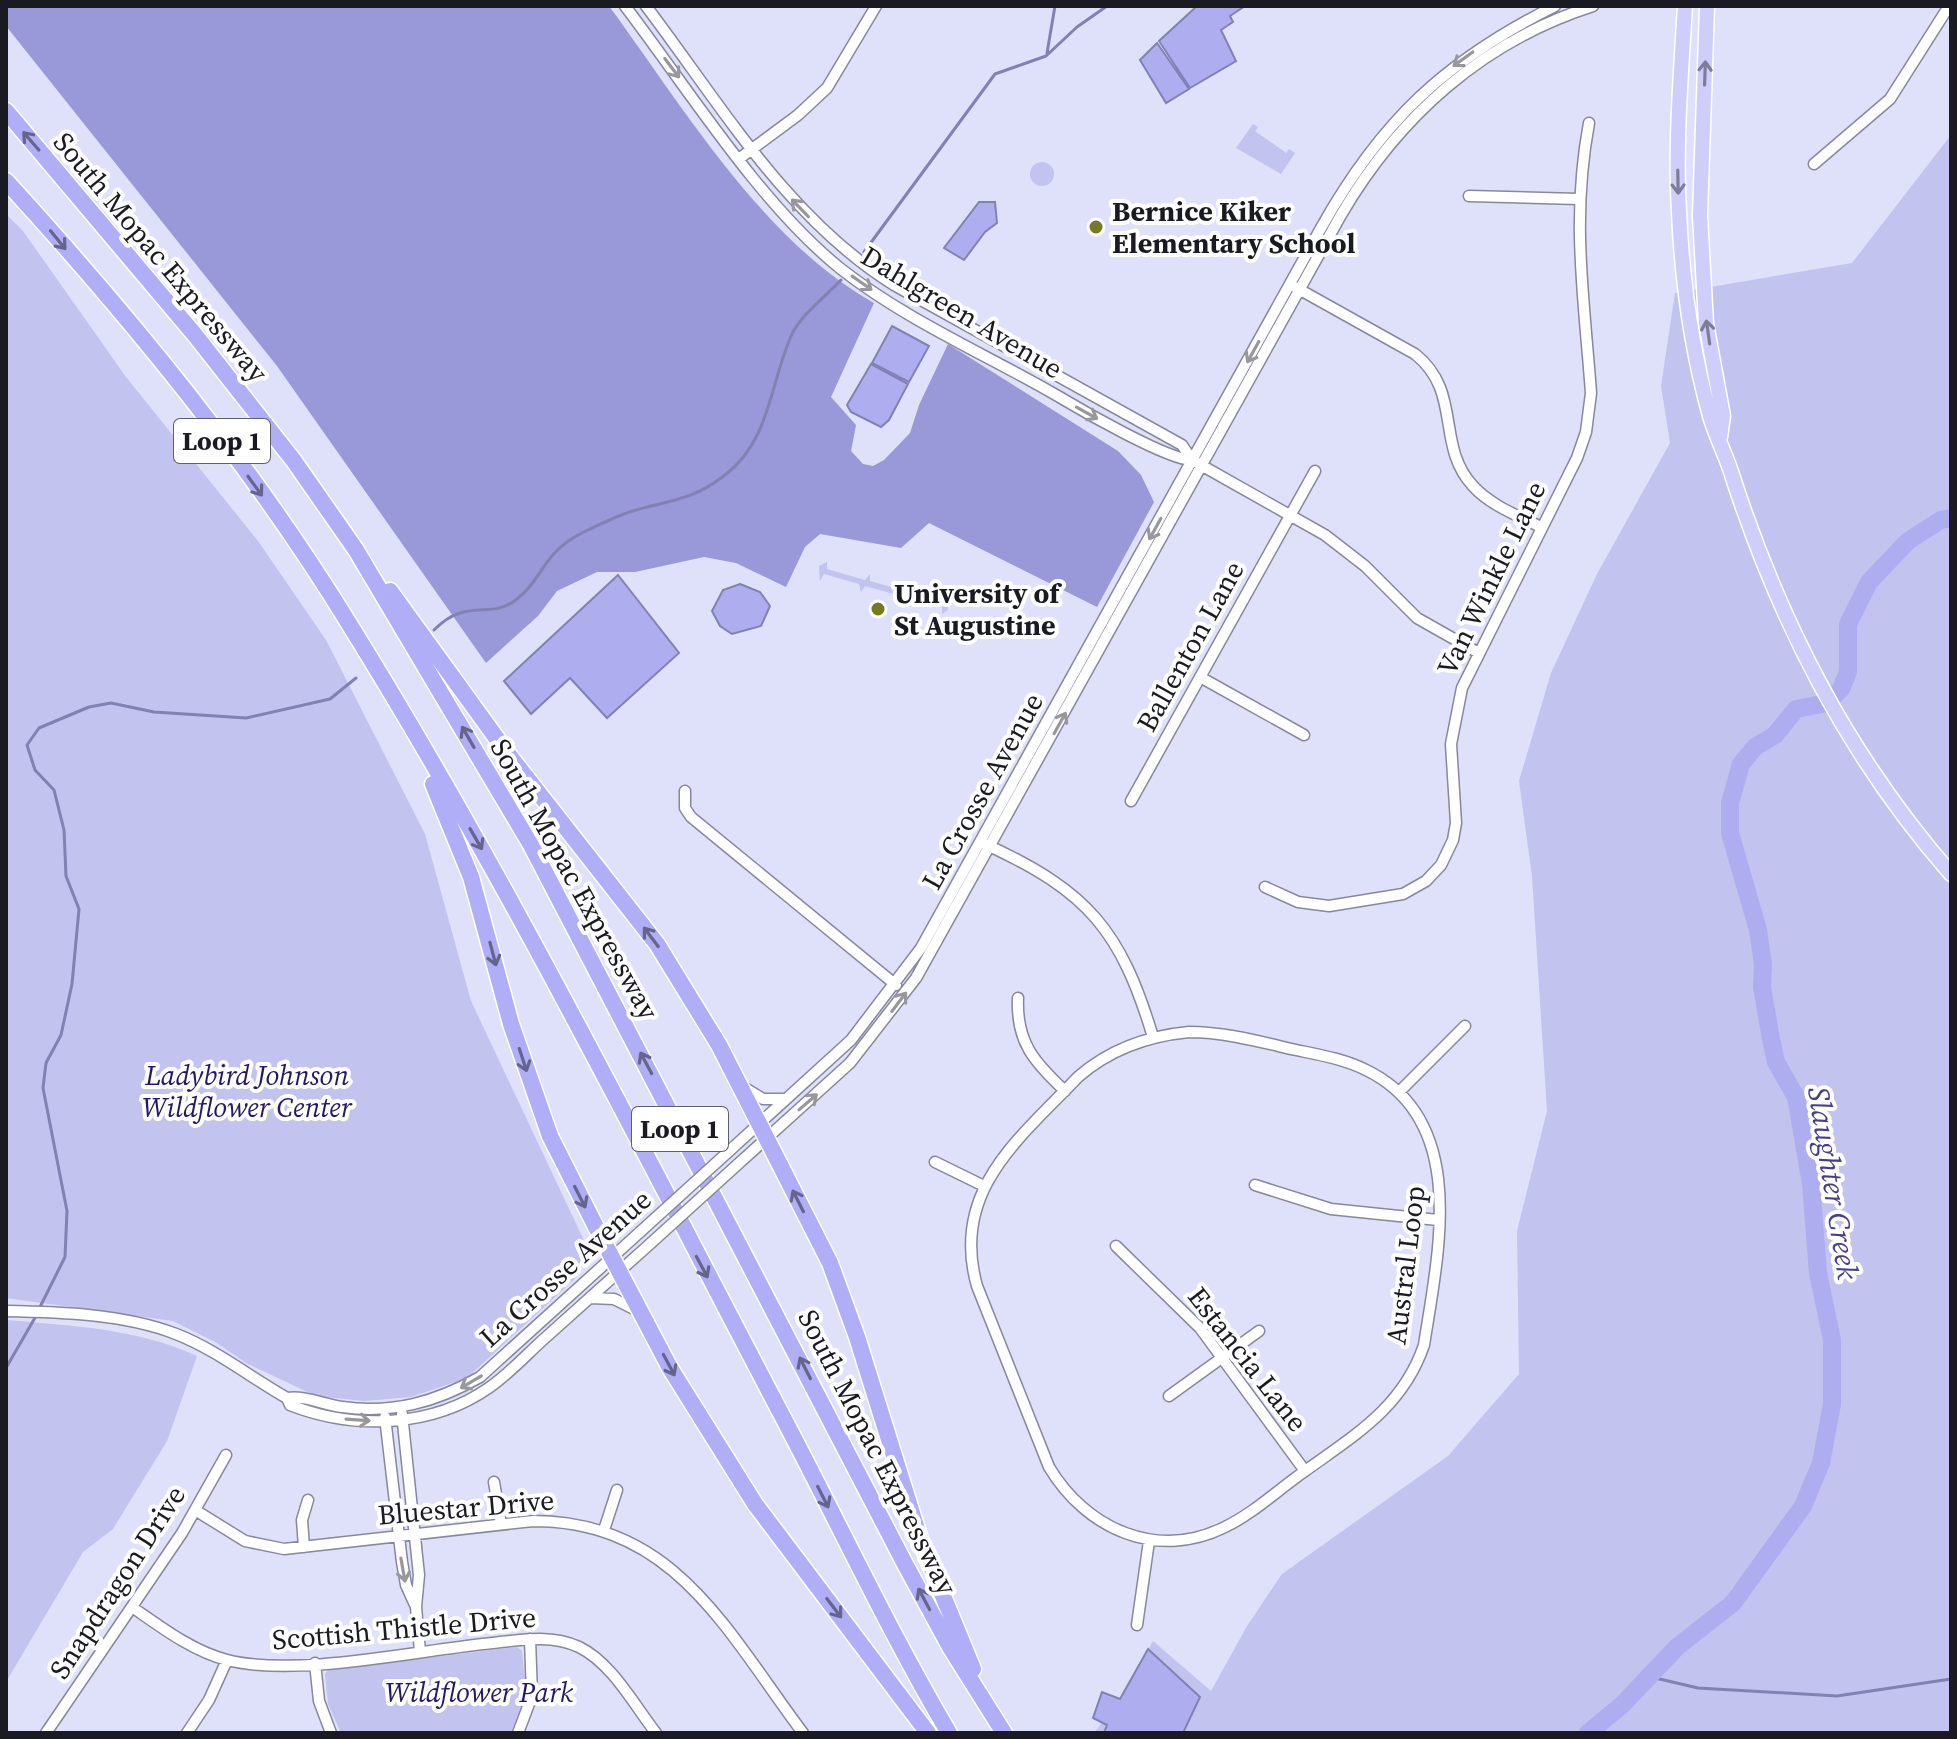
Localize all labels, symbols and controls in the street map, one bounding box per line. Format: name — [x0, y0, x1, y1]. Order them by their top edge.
one-way arrow — [1453, 50, 1474, 67]
one-way arrow — [664, 57, 681, 78]
one-way arrow — [1697, 60, 1712, 87]
street label: South Mopac Expressway — [45, 124, 277, 391]
one-way arrow — [22, 131, 40, 152]
one-way arrow — [1670, 168, 1686, 195]
place label: Bernice Kiker Elementary School — [1112, 192, 1356, 262]
one-way arrow — [792, 199, 810, 219]
marker: Bernice Kiker Elementary School — [1087, 218, 1105, 236]
one-way arrow — [49, 229, 67, 249]
street label: Dahlgreen Avenue — [854, 237, 1070, 387]
one-way arrow — [850, 275, 872, 292]
one-way arrow — [1700, 320, 1715, 346]
one-way arrow — [1244, 340, 1260, 363]
one-way arrow — [1075, 405, 1098, 421]
road number: Loop 1 — [174, 419, 270, 463]
one-way arrow — [247, 475, 263, 497]
street label: Van Winkle Lane — [1428, 475, 1554, 681]
one-way arrow — [1147, 516, 1162, 540]
street label: Ballenton Lane — [1127, 554, 1253, 738]
place label: University of St Augustine — [894, 574, 1062, 644]
marker: University of St Augustine — [869, 600, 887, 618]
street label: La Crosse Avenue — [912, 686, 1052, 896]
one-way arrow — [1052, 712, 1068, 735]
one-way arrow — [460, 725, 475, 749]
street label: South Mopac Expressway — [482, 732, 668, 1027]
one-way arrow — [468, 827, 484, 850]
one-way arrow — [642, 927, 659, 948]
one-way arrow — [486, 940, 501, 966]
one-way arrow — [890, 992, 907, 1013]
one-way arrow — [517, 1048, 532, 1073]
one-way arrow — [637, 1052, 653, 1076]
park label: Ladybird Johnson Wildflower Center — [142, 1056, 353, 1126]
water label: Slaughter Creek — [1798, 1084, 1869, 1283]
one-way arrow — [798, 1094, 818, 1112]
road number: Loop 1 — [632, 1107, 728, 1151]
street label: La Crosse Avenue — [471, 1181, 659, 1355]
street label: Austral Loop — [1376, 1183, 1434, 1347]
one-way arrow — [573, 1184, 589, 1208]
one-way arrow — [790, 1189, 806, 1213]
one-way arrow — [695, 1254, 710, 1278]
street label: Estancia Lane — [1179, 1279, 1317, 1439]
street label: South Mopac Expressway — [789, 1303, 967, 1602]
one-way arrow — [661, 1353, 677, 1376]
one-way arrow — [797, 1357, 812, 1381]
one-way arrow — [460, 1374, 482, 1390]
one-way arrow — [344, 1413, 371, 1428]
street label: Snapdragon Drive — [40, 1478, 194, 1686]
street label: Bluestar Drive — [376, 1480, 556, 1534]
one-way arrow — [816, 1484, 831, 1508]
one-way arrow — [397, 1557, 412, 1582]
one-way arrow — [916, 1588, 932, 1612]
one-way arrow — [826, 1597, 843, 1619]
street label: Scottish Thistle Drive — [271, 1598, 537, 1658]
park label: Wildflower Park — [385, 1673, 574, 1711]

